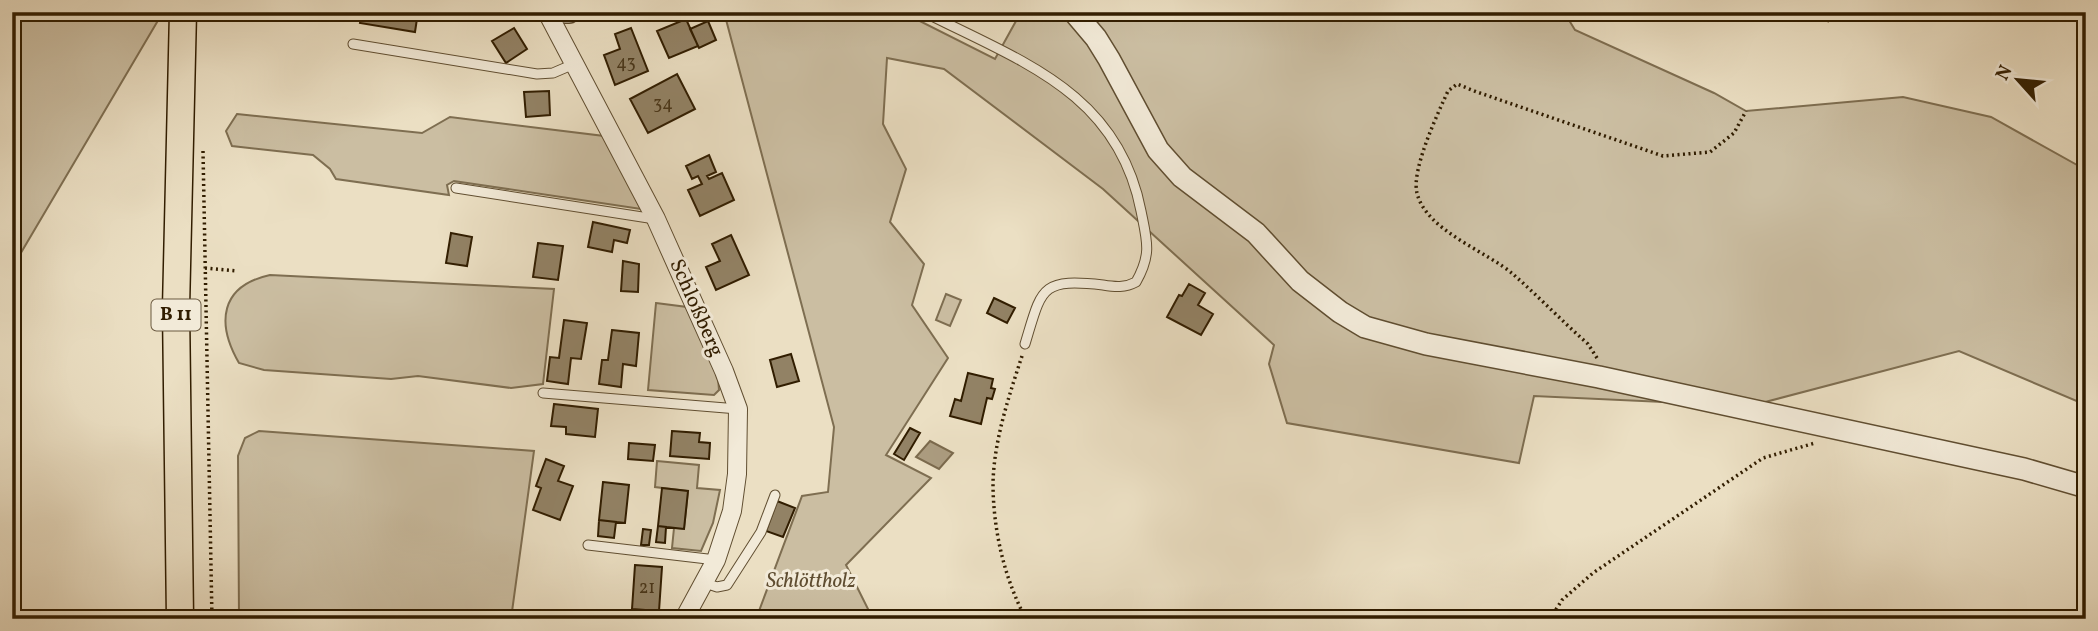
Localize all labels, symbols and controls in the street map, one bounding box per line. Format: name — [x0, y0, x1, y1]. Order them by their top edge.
north arrow — [1982, 46, 2052, 116]
house number: 43 — [616, 51, 636, 76]
text: N — [1990, 61, 2019, 85]
house number: 34 — [653, 92, 673, 117]
street label: Schloßberg — [662, 255, 730, 361]
road number: B 11 — [152, 300, 200, 330]
park label: Schlöttholz — [766, 567, 856, 596]
house number: 21 — [639, 576, 655, 601]

